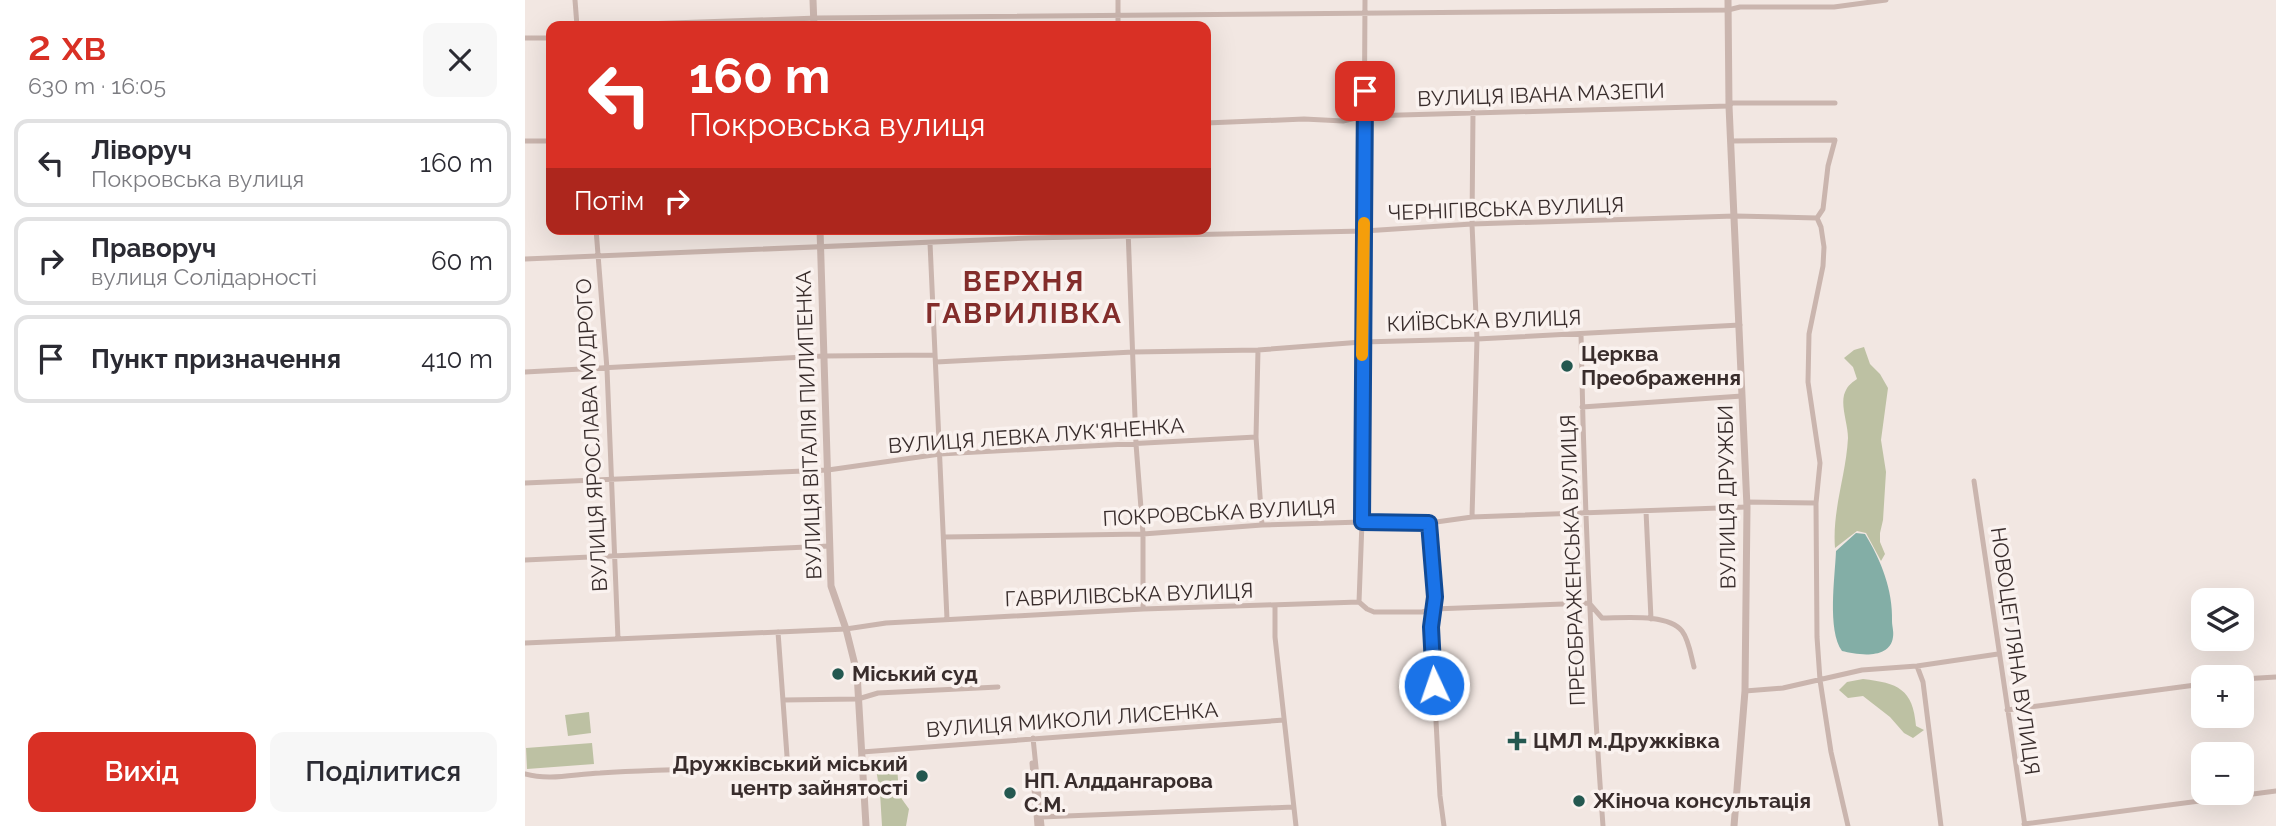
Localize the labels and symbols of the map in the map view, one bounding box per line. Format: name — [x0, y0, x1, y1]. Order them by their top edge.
pin — [1335, 61, 1395, 121]
street label: ВУЛИЦЯ ІВАНА МАЗЕПИ — [1417, 78, 1665, 111]
street label: ЧЕРНІГІВСЬКА ВУЛИЦЯ — [1387, 192, 1625, 225]
district label: ВЕРХНЯ ГАВРИЛІВКА — [925, 265, 1123, 330]
street label: ВУЛИЦЯ ВІТАЛІЯ ПИЛИПЕНКА — [791, 270, 826, 580]
street label: ВУЛИЦЯ ЯРОСЛАВА МУДРОГО — [571, 278, 612, 592]
street label: КИЇВСЬКА ВУЛИЦЯ — [1386, 305, 1582, 336]
place label: Церква Преображення — [1581, 341, 1741, 390]
marker: Церква Преображення — [1559, 358, 1575, 374]
street label: ВУЛИЦЯ ДРУЖБИ — [1712, 405, 1741, 589]
street label: ВУЛИЦЯ ЛЕВКА ЛУК'ЯНЕНКА — [887, 413, 1185, 458]
street label: ПРЕОБРАЖЕНСЬКА ВУЛИЦЯ — [1555, 414, 1590, 706]
street label: ПОКРОВСЬКА ВУЛИЦЯ — [1102, 494, 1336, 531]
street label: НОВОЦЕГЛЯНА ВУЛИЦЯ — [1986, 525, 2045, 776]
street label: ГАВРИЛІВСЬКА ВУЛИЦЯ — [1004, 578, 1254, 611]
position arrow — [1397, 648, 1471, 722]
place label: Міський суд — [852, 661, 978, 686]
marker: Міський суд — [830, 666, 846, 682]
street label: ВУЛИЦЯ МИКОЛИ ЛИСЕНКА — [925, 697, 1219, 742]
place label: ЦМЛ м.Дружківка — [1533, 728, 1720, 753]
marker: ЦМЛ м.Дружківка — [1507, 731, 1527, 751]
place label: Дружківський міський центр зайнятості — [673, 751, 908, 800]
marker: Дружківський міський центр зайнятості — [914, 768, 930, 784]
place label: НП. Алддангарова С.М. — [1024, 768, 1213, 817]
marker: НП. Алддангарова С.М. — [1002, 785, 1018, 801]
place label: Жіноча консультація — [1593, 788, 1811, 813]
marker: Жіноча консультація — [1571, 793, 1587, 809]

